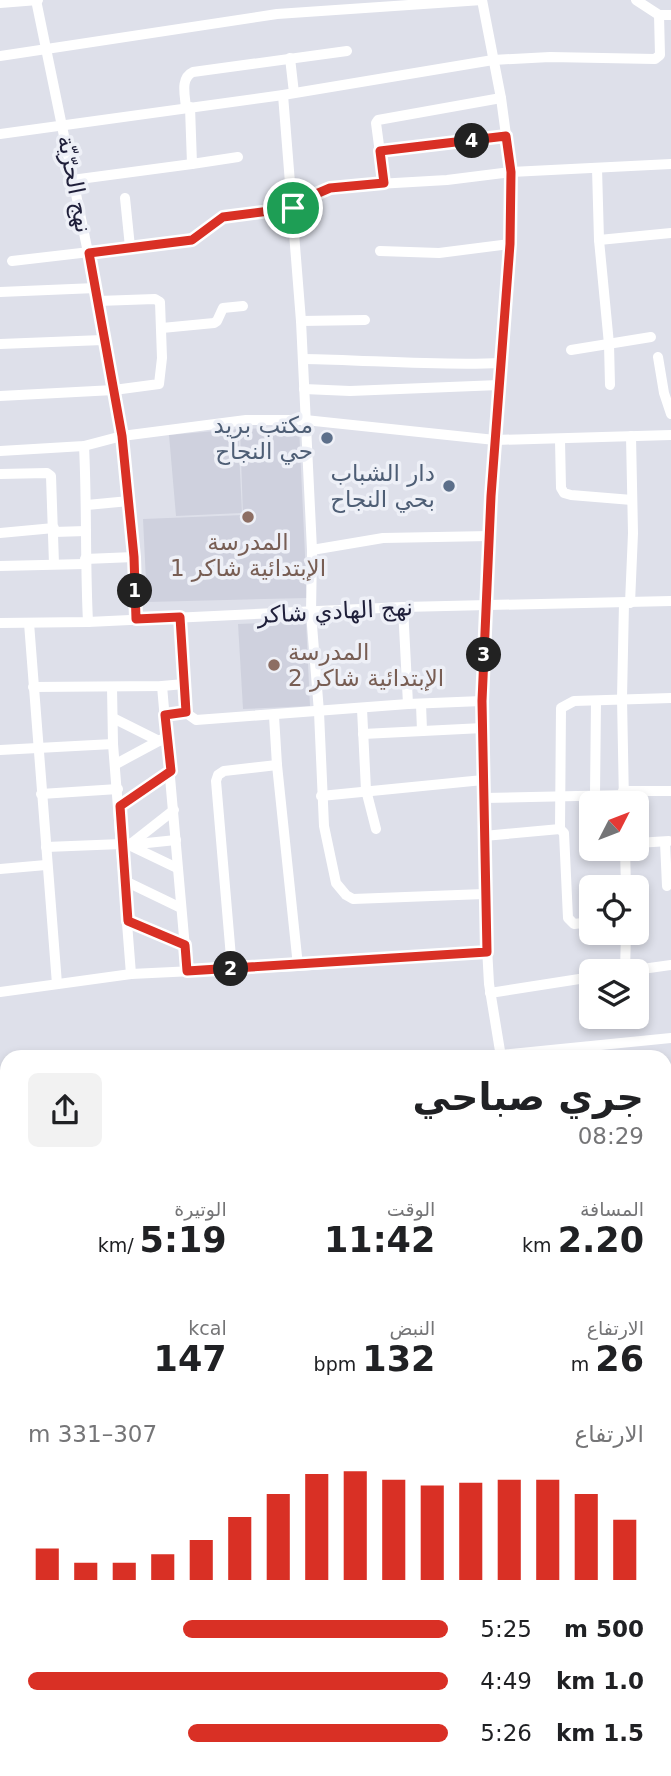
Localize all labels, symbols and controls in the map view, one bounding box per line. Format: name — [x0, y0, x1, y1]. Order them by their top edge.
pin: 4 — [454, 124, 490, 158]
text: 4 — [465, 129, 478, 151]
street label: نهج الحرّيّة — [52, 133, 97, 235]
pin — [263, 178, 323, 238]
icon: arrive — [274, 189, 312, 227]
place label: مكتب بريد حي النجاح — [214, 412, 313, 465]
marker: مكتب بريد حي النجاح — [319, 430, 335, 446]
place label: دار الشباب بحي النجاح — [330, 460, 435, 513]
marker: دار الشباب بحي النجاح — [441, 478, 457, 494]
marker: المدرسة الإبتدائية شاكر 1 — [240, 509, 256, 525]
place label: المدرسة الإبتدائية شاكر 1 — [170, 529, 326, 582]
pin: 1 — [118, 574, 152, 608]
text: 1 — [128, 579, 141, 601]
street label: نهج الهادي شاكر — [256, 594, 413, 629]
pin: 3 — [466, 638, 502, 672]
place label: المدرسة الإبتدائية شاكر 2 — [288, 639, 444, 692]
text: 3 — [477, 643, 490, 665]
marker: المدرسة الإبتدائية شاكر 2 — [266, 657, 282, 673]
north arrow — [579, 791, 649, 861]
map controls — [579, 791, 649, 1029]
button: locate — [579, 875, 649, 945]
pin: 2 — [214, 951, 248, 986]
text: 2 — [224, 957, 237, 979]
button: layers — [579, 959, 649, 1029]
button: share — [28, 1073, 102, 1147]
text: جري صباحي — [413, 1075, 644, 1119]
text: 08:29 — [578, 1123, 644, 1149]
text: الوتيرة — [174, 1198, 227, 1220]
text: الوقت — [387, 1198, 435, 1220]
text: المسافة — [580, 1198, 644, 1220]
text: 5:19 — [140, 1220, 227, 1260]
text: 11:42 — [324, 1220, 435, 1260]
text: 2.20 — [558, 1220, 644, 1260]
text: /km — [98, 1234, 140, 1256]
text: km — [522, 1234, 558, 1256]
text: kcal — [188, 1317, 227, 1339]
text: النبض — [390, 1317, 435, 1339]
text: الارتفاع — [587, 1317, 644, 1339]
text: 147 — [154, 1339, 227, 1379]
text: 132 — [362, 1339, 435, 1379]
text: 26 — [595, 1339, 644, 1379]
text: bpm — [314, 1353, 362, 1375]
text: m — [571, 1353, 595, 1375]
text: 307–331 m — [28, 1421, 157, 1447]
text: الارتفاع — [575, 1421, 644, 1447]
text: 5:25 — [480, 1616, 532, 1642]
text: 500 m — [564, 1616, 644, 1642]
text: 4:49 — [480, 1668, 532, 1694]
text: 1.0 km — [556, 1668, 644, 1694]
text: 5:26 — [480, 1720, 532, 1746]
text: 1.5 km — [556, 1720, 644, 1746]

